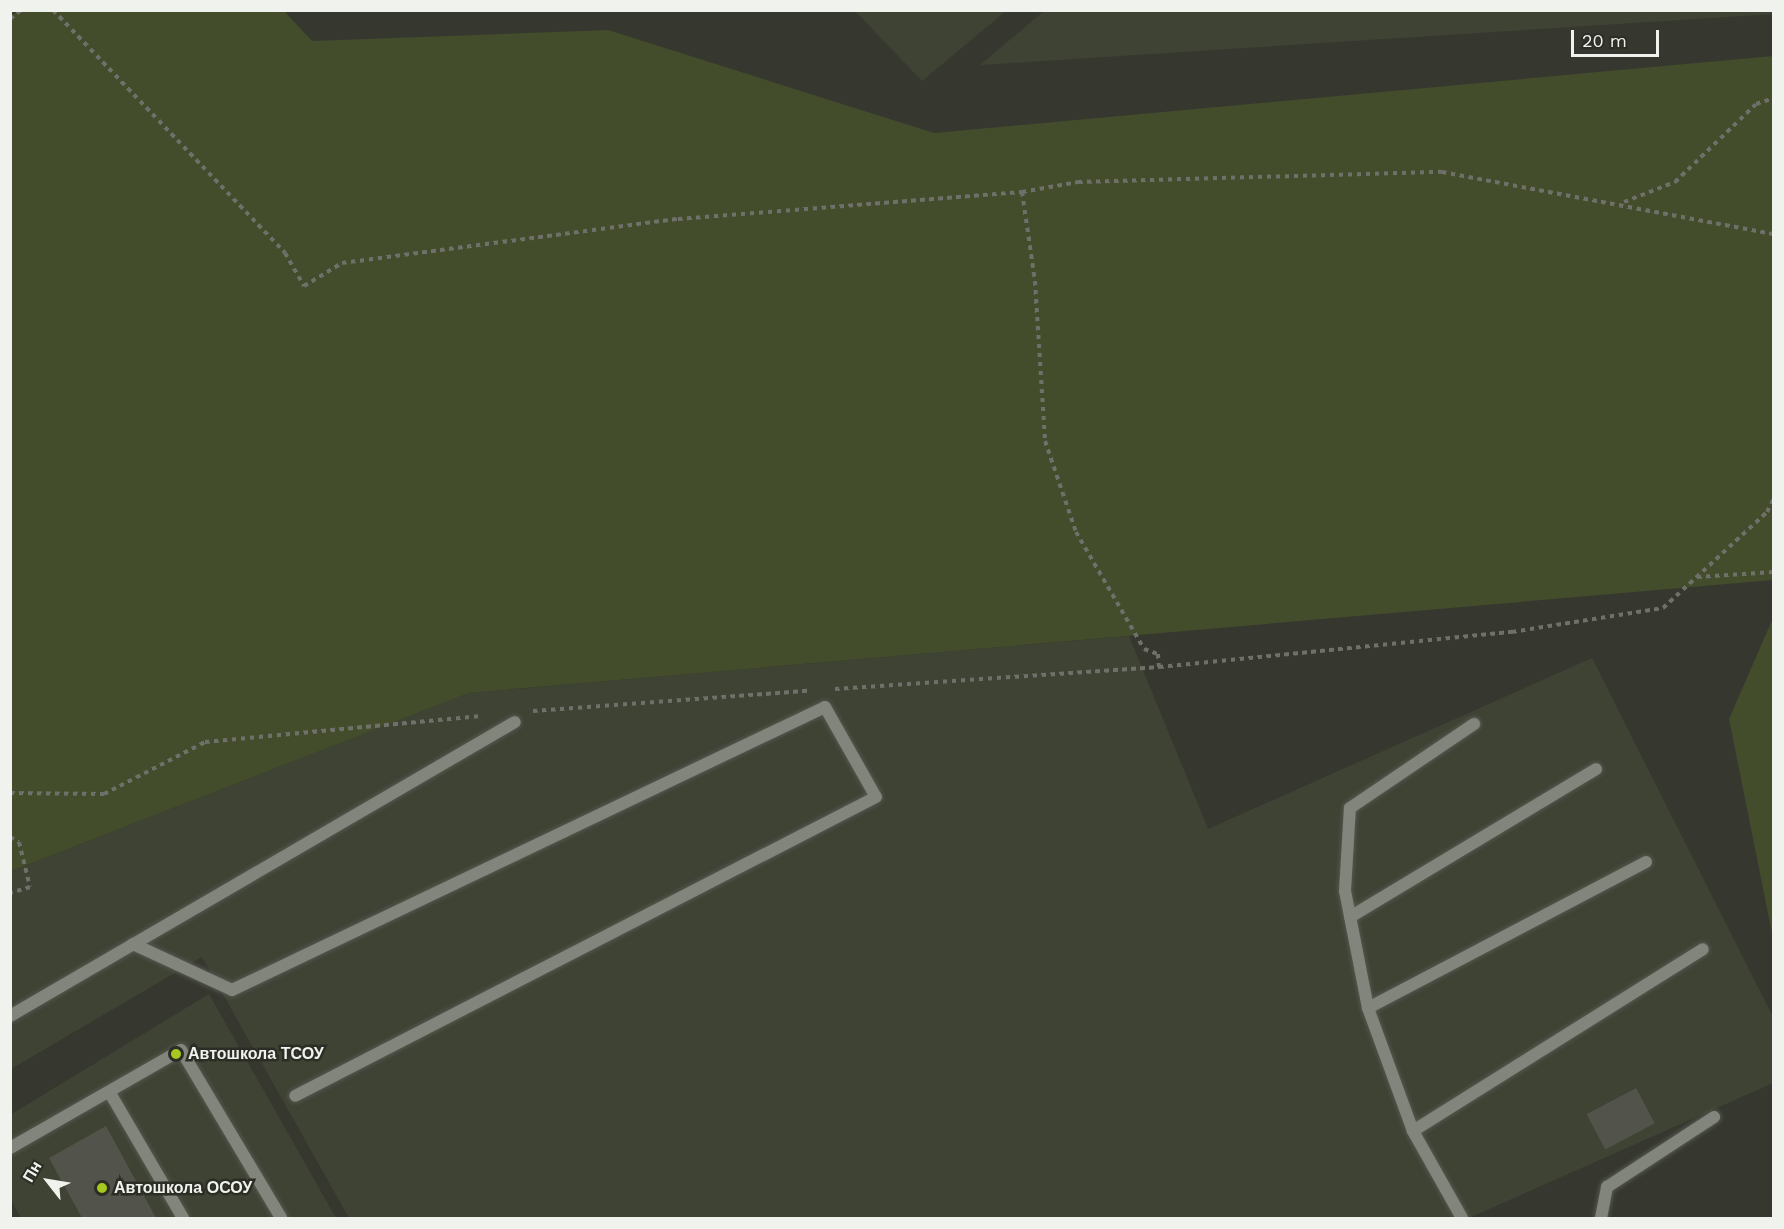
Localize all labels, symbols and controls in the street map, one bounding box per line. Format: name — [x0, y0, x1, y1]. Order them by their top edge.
scale bar — [1574, 18, 1662, 56]
text: 20 m — [1582, 30, 1627, 51]
place label: Автошкола ТСОУ — [188, 1044, 324, 1064]
marker: Автошкола ТСОУ — [169, 1047, 183, 1061]
north arrow — [18, 1151, 78, 1211]
text: Пн — [19, 1158, 46, 1185]
place label: Автошкола ОСОУ — [114, 1178, 252, 1198]
marker: Автошкола ОСОУ — [95, 1181, 109, 1195]

